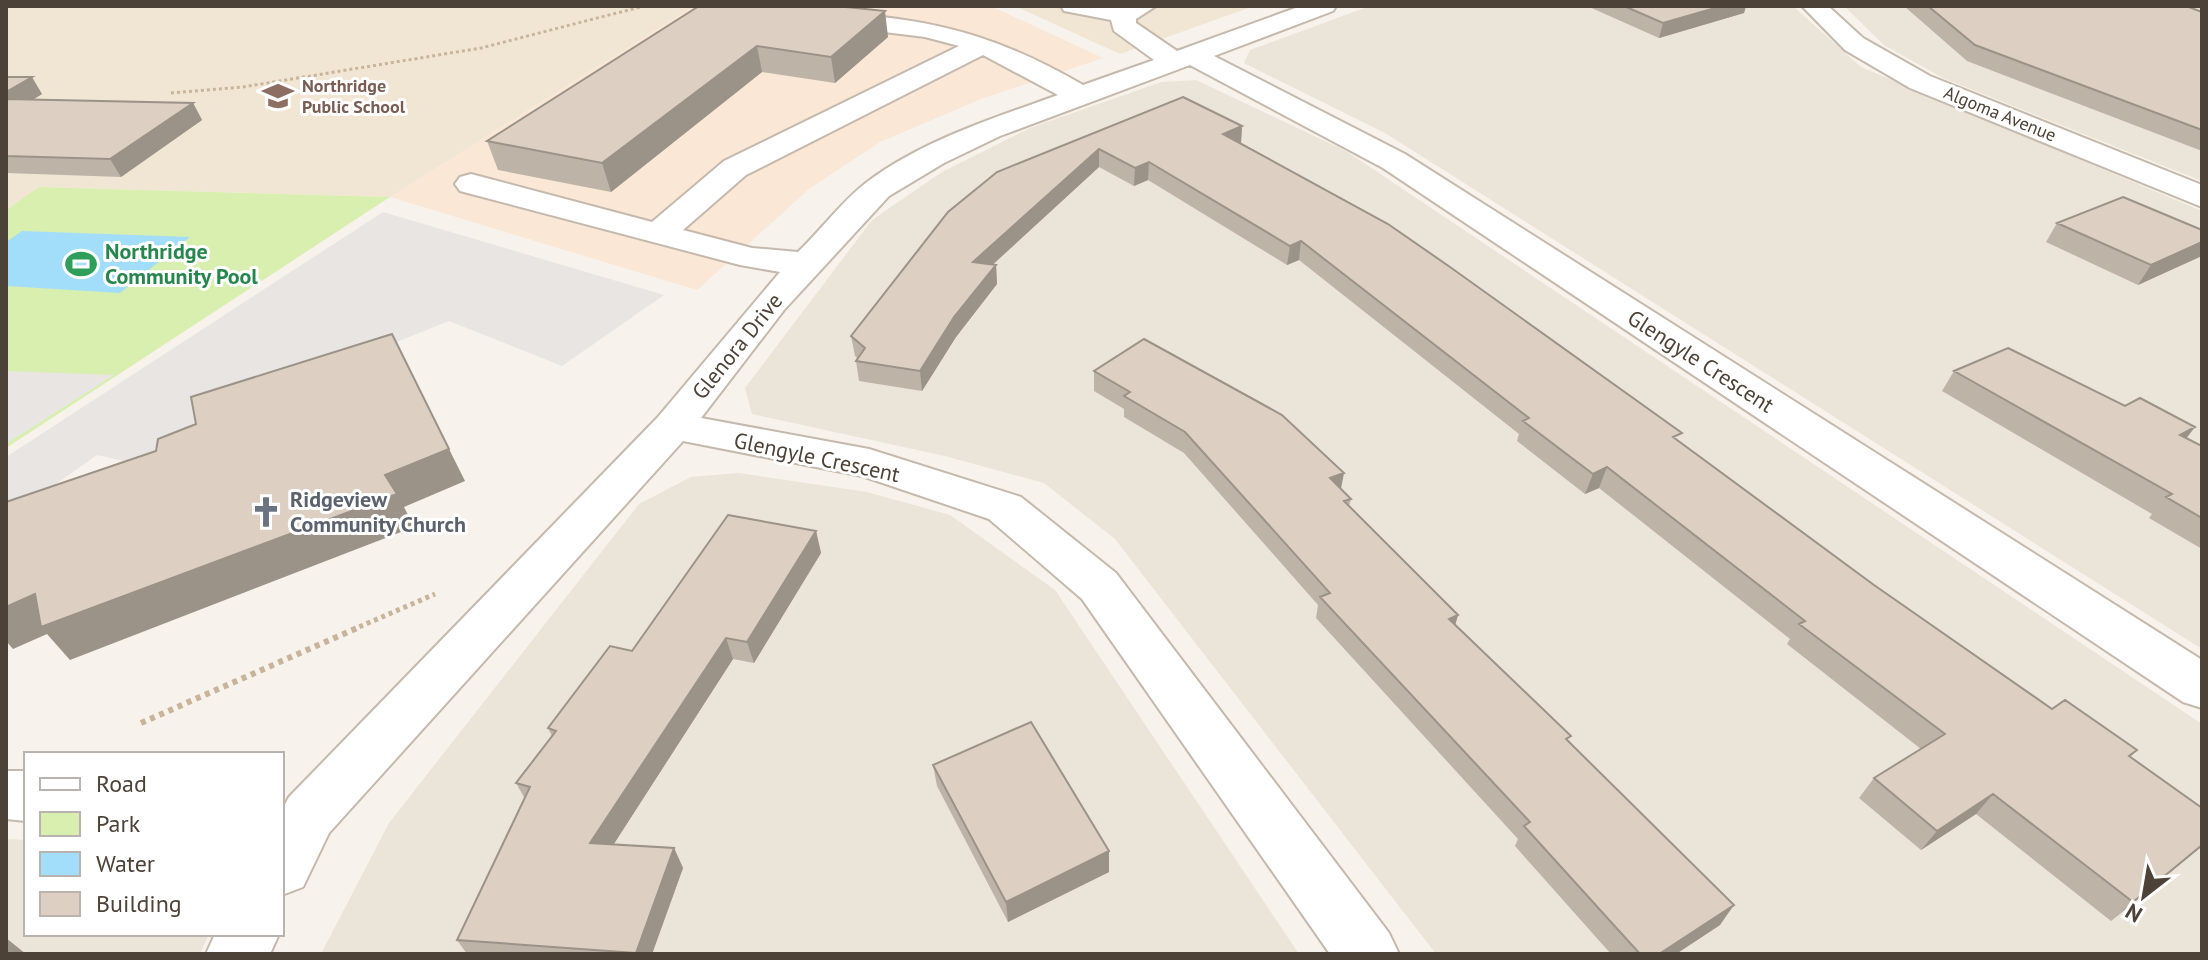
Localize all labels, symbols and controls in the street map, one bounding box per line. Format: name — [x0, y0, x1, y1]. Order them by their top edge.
place label: Northridge Public School — [302, 74, 406, 118]
school or university icon: Northridge Public School — [261, 79, 295, 113]
street label: Algoma Avenue — [1941, 81, 2060, 147]
place label: Northridge Community Pool — [105, 237, 258, 290]
sports icon: Northridge Community Pool — [64, 247, 98, 281]
street label: Glenora Drive — [686, 287, 788, 405]
street label: Glengyle Crescent — [1623, 303, 1780, 419]
street label: Glengyle Crescent — [732, 426, 903, 488]
place label: Ridgeview Community Church — [290, 485, 466, 538]
church icon: Ridgeview Community Church — [249, 495, 283, 529]
legend — [24, 752, 284, 936]
text: Road — [96, 768, 147, 799]
text: Park — [96, 808, 141, 839]
text: Water — [96, 848, 155, 879]
north arrow — [2104, 856, 2184, 936]
text: Building — [96, 888, 182, 919]
text: N — [2120, 897, 2147, 929]

